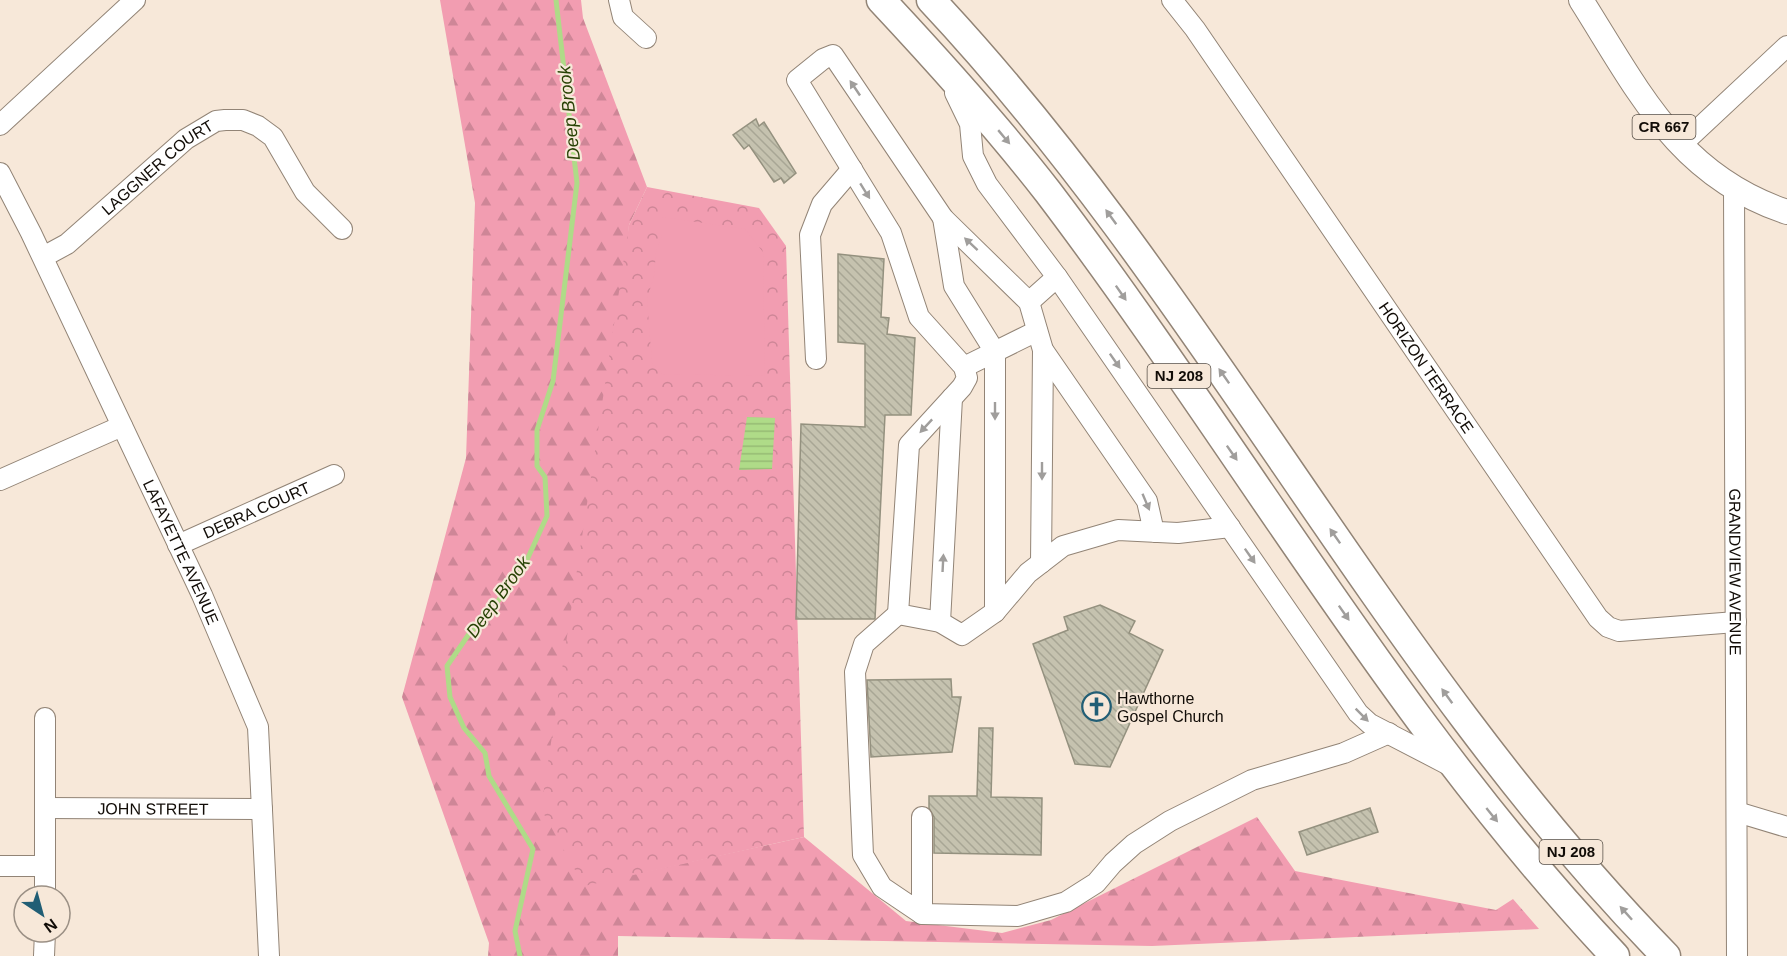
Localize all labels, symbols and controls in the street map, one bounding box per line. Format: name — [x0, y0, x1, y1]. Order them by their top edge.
water label: Deep Brook — [554, 64, 584, 161]
one-way arrow — [850, 80, 861, 97]
road number: CR 667 — [1632, 115, 1696, 139]
street label: LAGGNER COURT — [98, 117, 216, 218]
one-way arrow — [997, 129, 1010, 144]
one-way arrow — [860, 183, 871, 199]
one-way arrow — [1106, 209, 1118, 224]
one-way arrow — [964, 238, 978, 252]
one-way arrow — [1115, 285, 1127, 301]
street label: HORIZON TERRACE — [1375, 299, 1477, 436]
one-way arrow — [1110, 352, 1121, 369]
road number: NJ 208 — [1148, 364, 1210, 388]
one-way arrow — [1218, 369, 1230, 385]
one-way arrow — [990, 401, 1000, 420]
one-way arrow — [919, 418, 933, 433]
one-way arrow — [1226, 445, 1238, 461]
one-way arrow — [1037, 462, 1047, 481]
street label: LAFAYETTE AVENUE — [140, 477, 221, 627]
street label: DEBRA COURT — [201, 479, 313, 542]
street label: GRANDVIEW AVENUE — [1726, 489, 1744, 655]
one-way arrow — [1141, 494, 1151, 512]
one-way arrow — [1329, 529, 1341, 545]
one-way arrow — [1244, 547, 1256, 563]
water label: Deep Brook — [462, 552, 535, 641]
one-way arrow — [938, 554, 947, 573]
one-way arrow — [1338, 605, 1350, 621]
one-way arrow — [1442, 688, 1454, 703]
place label: Hawthorne Gospel Church — [1117, 690, 1224, 725]
church icon: Hawthorne Gospel Church — [1080, 691, 1112, 723]
one-way arrow — [1354, 708, 1368, 722]
street label: JOHN STREET — [97, 800, 209, 818]
one-way arrow — [1485, 807, 1498, 823]
road number: NJ 208 — [1540, 840, 1602, 864]
north arrow — [12, 884, 72, 944]
one-way arrow — [1619, 906, 1633, 921]
text: N — [41, 915, 60, 936]

